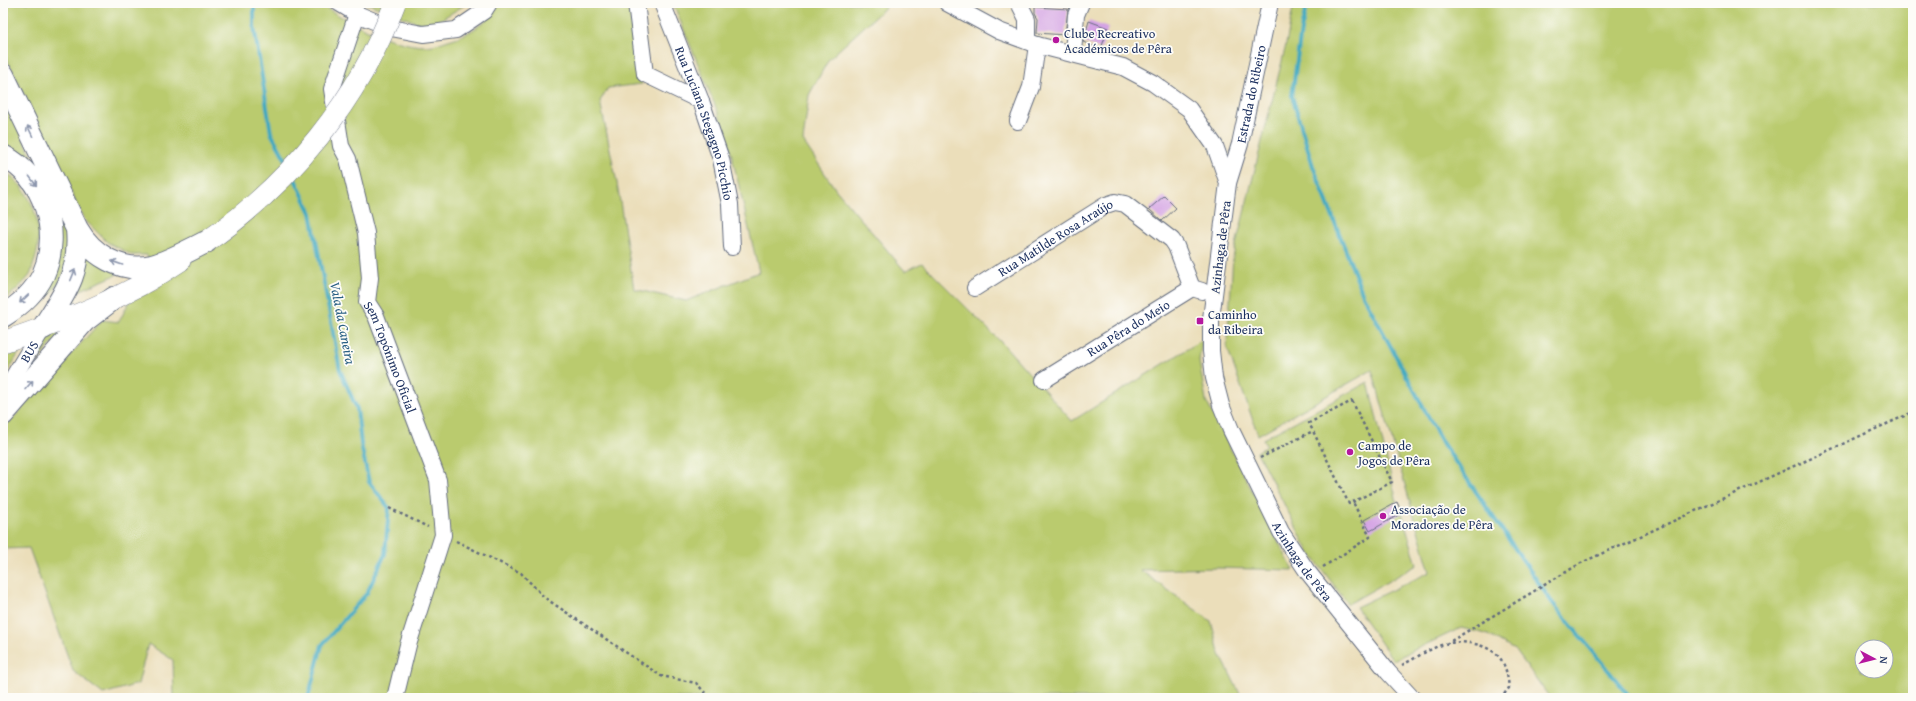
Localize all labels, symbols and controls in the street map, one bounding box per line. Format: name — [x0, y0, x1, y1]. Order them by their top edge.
place label: Clube Recreativo Académicos de Pêra — [1064, 24, 1173, 58]
marker: Clube Recreativo Académicos de Pêra — [1051, 35, 1061, 45]
street label: Estrada do Ribeiro — [1231, 43, 1271, 145]
street label: Rua Luciana Stegagno Picchio — [670, 44, 738, 202]
one-way arrow — [26, 125, 33, 137]
one-way arrow — [28, 175, 37, 186]
street label: Rua Matilde Rosa Araújo — [994, 194, 1116, 281]
street label: Azinhaga de Pêra — [1205, 199, 1236, 295]
one-way arrow — [110, 259, 123, 266]
one-way arrow — [69, 270, 77, 282]
water label: Vala da Caneira — [325, 280, 361, 367]
one-way arrow — [19, 295, 30, 304]
street label: Rua Pêra do Meio — [1083, 295, 1174, 361]
street label: Sem Topónimo Oficial — [359, 297, 421, 416]
place label: Caminho da Ribeira — [1208, 305, 1264, 339]
marker: Caminho da Ribeira — [1195, 316, 1205, 326]
street label: BUS — [15, 337, 43, 366]
one-way arrow — [24, 380, 33, 390]
place label: Campo de Jogos de Pêra — [1356, 436, 1431, 470]
marker: Campo de Jogos de Pêra — [1345, 447, 1355, 457]
place label: Associação de Moradores de Pêra — [1391, 500, 1494, 534]
marker: Associação de Moradores de Pêra — [1378, 511, 1388, 521]
street label: Azinhaga de Pêra — [1267, 518, 1337, 606]
north arrow — [1854, 639, 1894, 679]
text: N — [1875, 656, 1892, 665]

